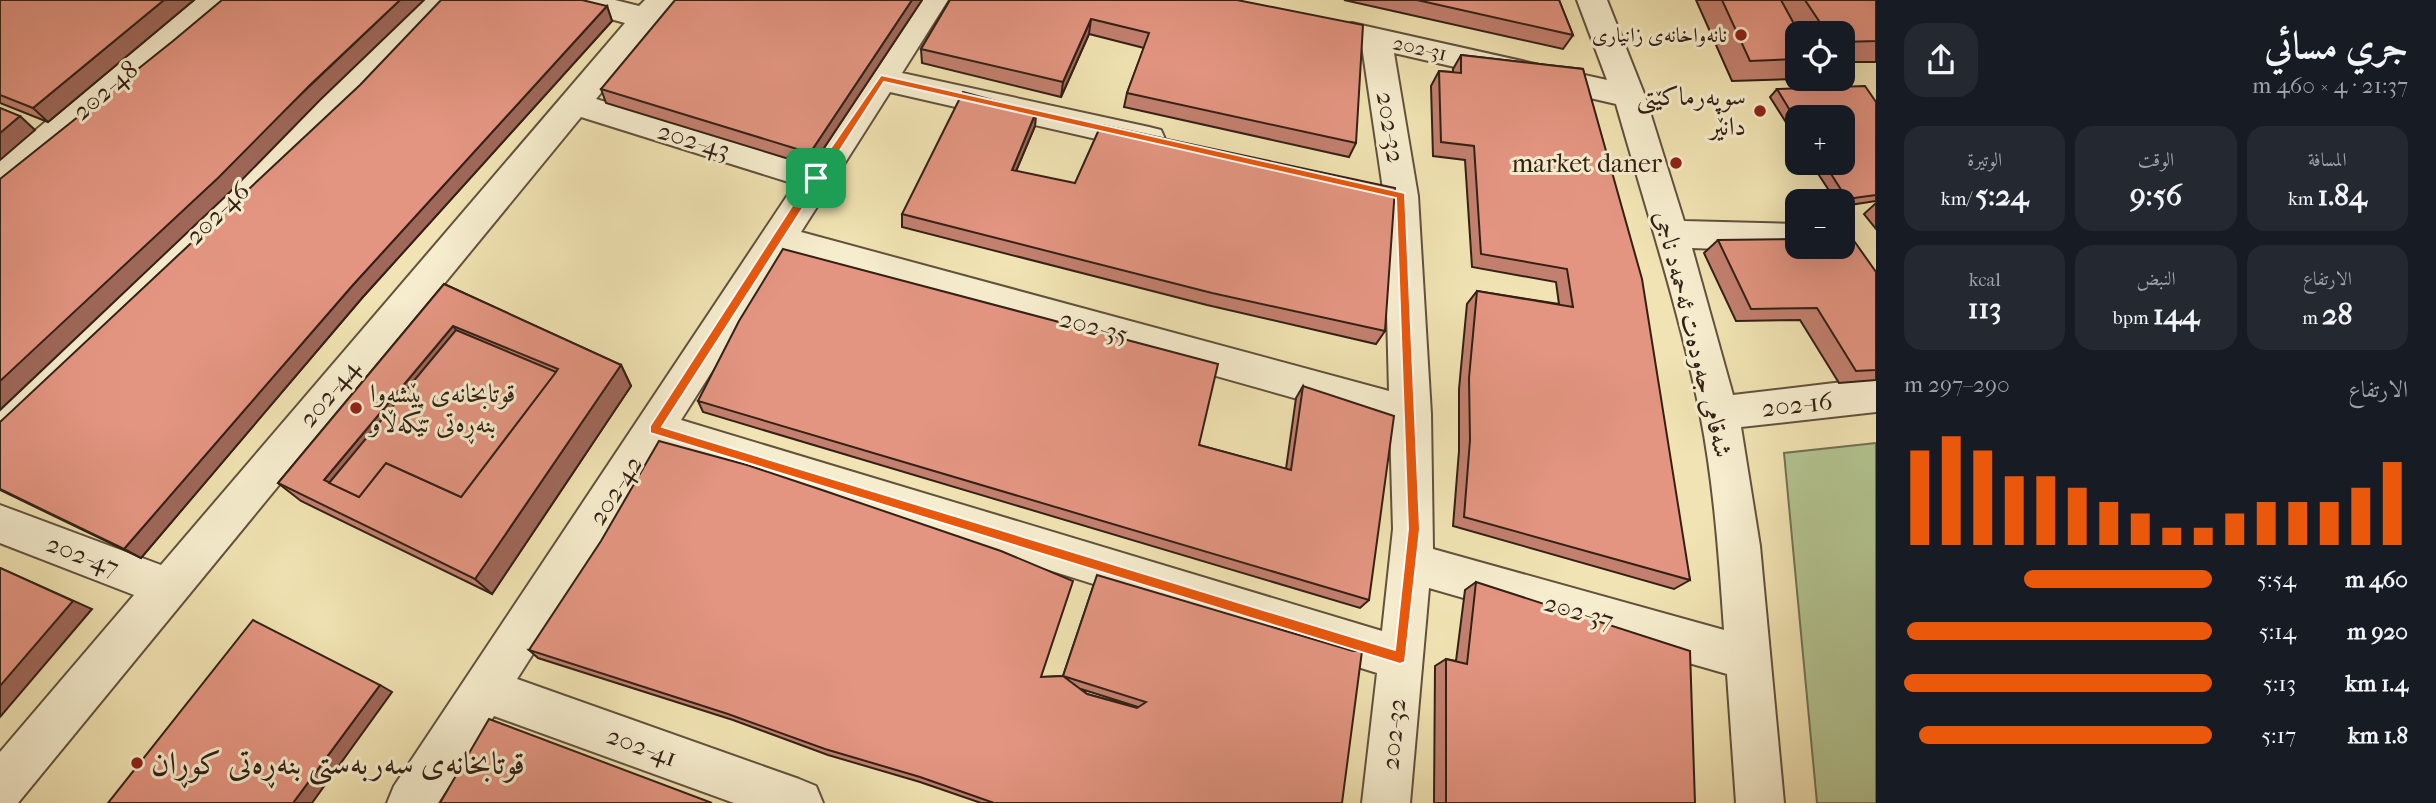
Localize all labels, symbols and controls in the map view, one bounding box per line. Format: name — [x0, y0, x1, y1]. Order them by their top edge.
map controls — [1785, 21, 1855, 259]
button: locate — [1785, 21, 1855, 91]
place label: نانەواخانەی زانیاری — [1592, 23, 1727, 47]
button: share — [1904, 23, 1978, 97]
text: جري مسائي — [2264, 23, 2408, 68]
marker: نانەواخانەی زانیاری — [1733, 27, 1749, 43]
street label: 202-31 — [1391, 30, 1449, 66]
street label: 202-48 — [66, 54, 144, 127]
text: 21:37 · 4 × 460 m — [2252, 72, 2408, 99]
place label: سوپەرماكێتی دانێر — [1636, 81, 1746, 142]
street label: 202-32 — [1370, 89, 1411, 165]
marker: سوپەرماكێتی دانێر — [1752, 103, 1768, 119]
button: + — [1785, 105, 1855, 175]
street label: 202-43 — [654, 115, 734, 166]
pin — [786, 148, 846, 208]
place label: market daner — [1512, 148, 1662, 179]
text: الوتيرة — [1967, 149, 2002, 171]
text: الوقت — [2138, 149, 2174, 171]
text: المسافة — [2308, 149, 2347, 171]
marker: market daner — [1668, 155, 1684, 171]
icon: arrive — [797, 159, 835, 197]
street label: 202-46 — [179, 175, 257, 251]
text: 5:24 — [1975, 178, 2029, 213]
text: 9:56 — [2130, 178, 2182, 213]
text: 1.84 — [2318, 178, 2367, 213]
text: /km — [1941, 188, 1975, 210]
text: km — [2288, 188, 2318, 210]
button: − — [1785, 189, 1855, 259]
street label: شەقامی جەودەت ئەحمەد ناجی — [1648, 207, 1739, 461]
text: النبض — [2136, 268, 2176, 290]
text: الارتفاع — [2303, 268, 2352, 290]
text: kcal — [1969, 269, 2001, 291]
text: 113 — [1968, 291, 2002, 326]
text: 144 — [2153, 297, 2199, 332]
text: 28 — [2322, 297, 2353, 332]
street label: 202-35 — [1056, 302, 1132, 350]
text: bpm — [2113, 307, 2153, 329]
text: m — [2302, 307, 2322, 329]
street label: 202-44 — [292, 353, 367, 433]
text: 290–297 m — [1904, 371, 2010, 398]
text: الارتفاع — [2348, 376, 2408, 403]
place label: قوتابخانەی پێشەوا بنەڕەتی تێکەڵاو — [367, 378, 516, 445]
street label: 202-16 — [1760, 385, 1835, 424]
marker: قوتابخانەی پێشەوا بنەڕەتی تێکەڵاو — [348, 400, 364, 416]
street label: 202-42 — [582, 450, 649, 531]
street label: 202-47 — [42, 528, 123, 583]
text: 5:54 — [2257, 566, 2296, 593]
text: 460 m — [2345, 566, 2408, 593]
street label: 202-37 — [1540, 587, 1617, 636]
text: 5:14 — [2259, 618, 2296, 645]
text: 920 m — [2347, 618, 2408, 645]
text: 5:13 — [2263, 670, 2296, 697]
text: 1.4 km — [2345, 670, 2408, 697]
street label: 202-32 — [1374, 697, 1413, 771]
street label: 202-41 — [602, 720, 681, 773]
text: 5:17 — [2261, 722, 2296, 749]
text: 1.8 km — [2348, 722, 2408, 749]
place label: قوتابخانەی سەربەستی بنەڕەتی کوڕان — [151, 745, 525, 789]
marker: قوتابخانەی سەربەستی بنەڕەتی کوڕان — [129, 755, 145, 771]

